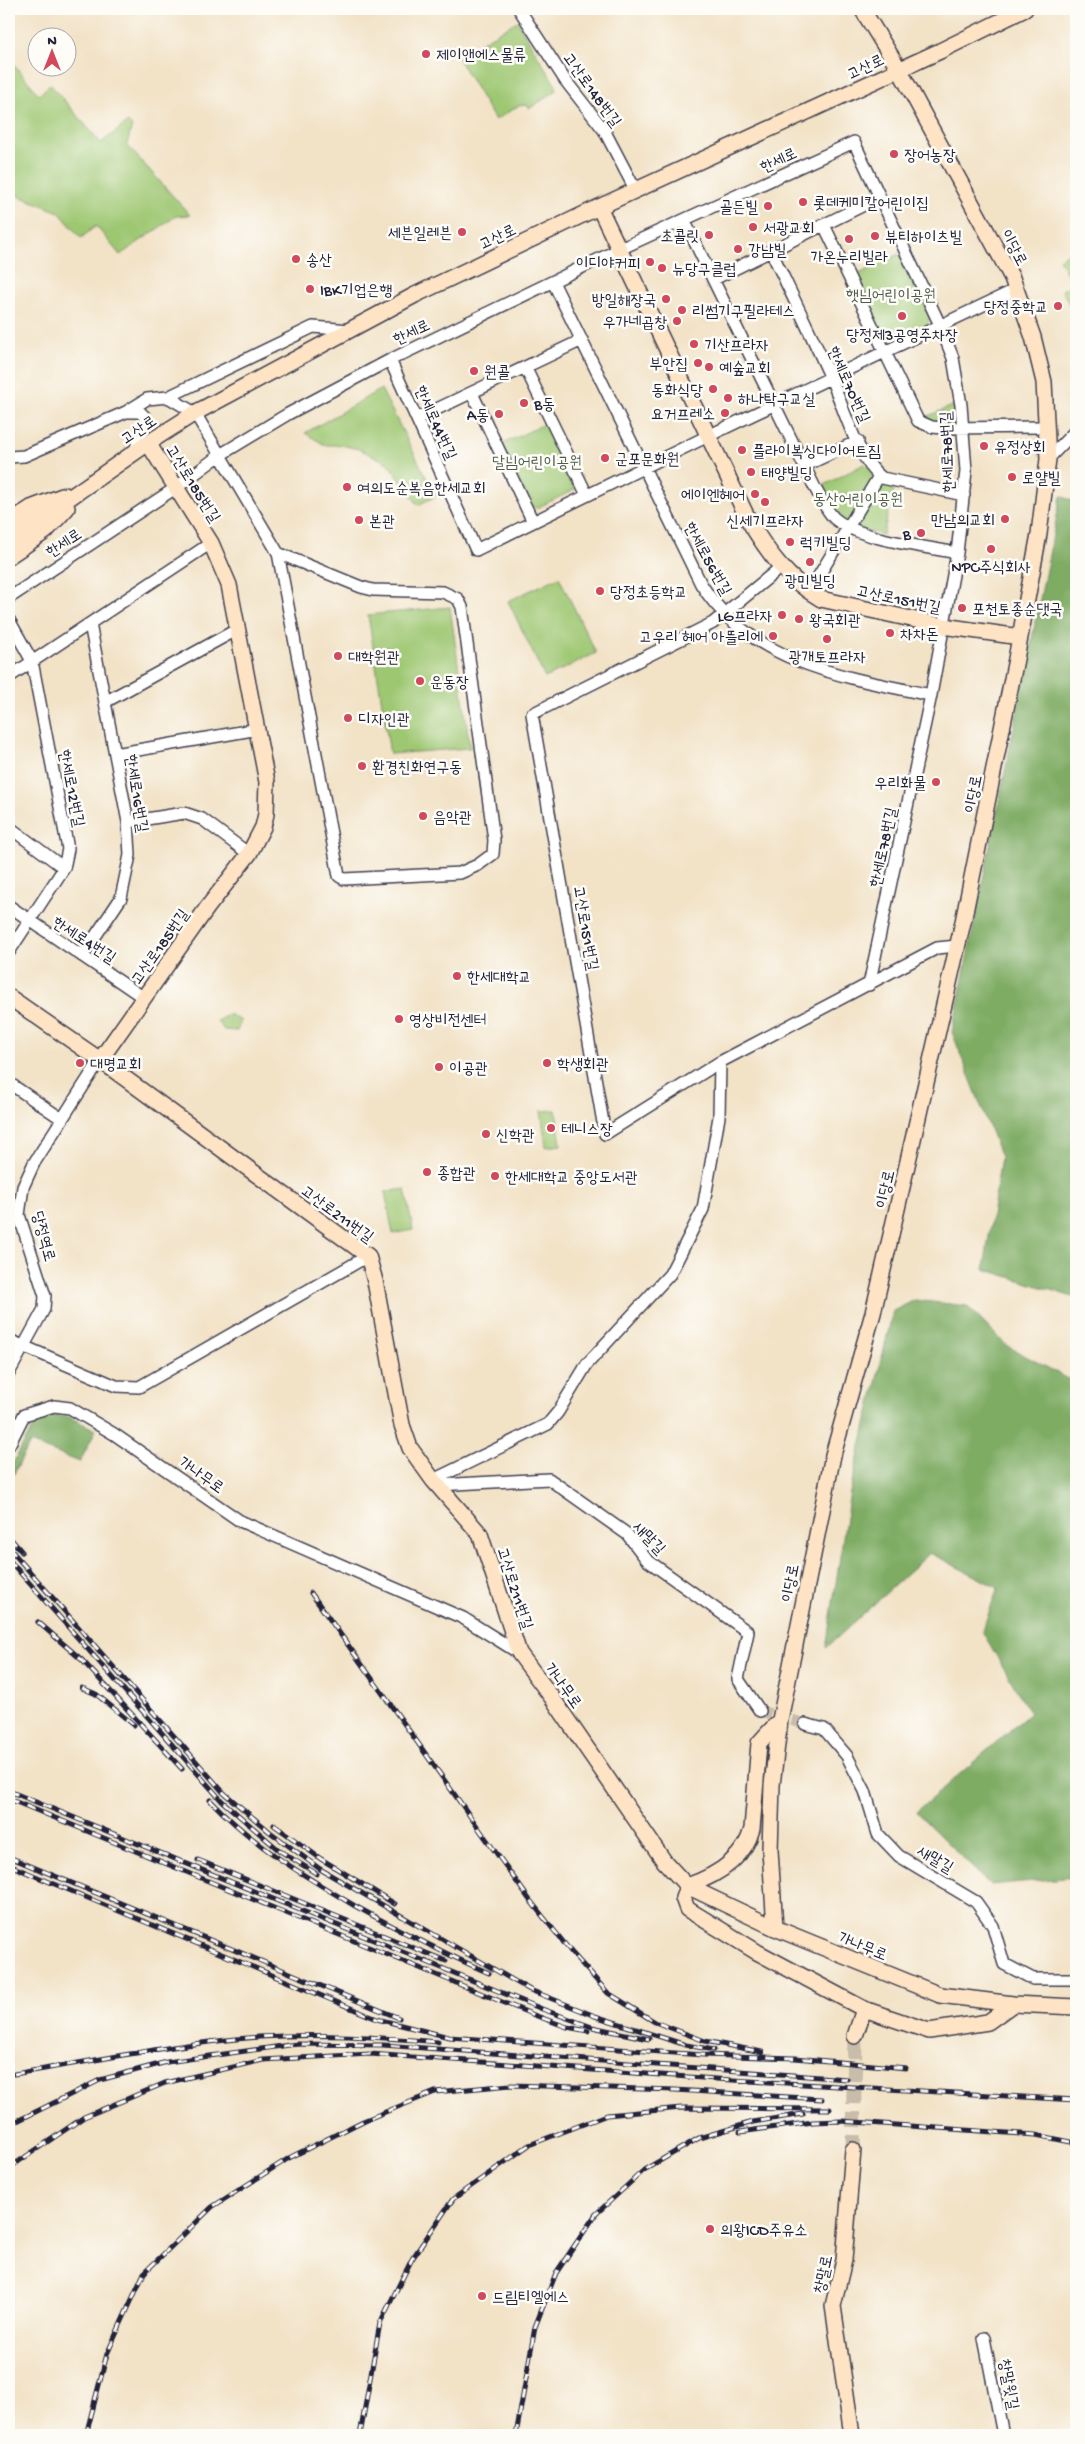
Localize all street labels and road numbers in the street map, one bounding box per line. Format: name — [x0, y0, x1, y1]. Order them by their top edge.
street label: 고산로148번길 — [557, 50, 624, 132]
street label: 고산로 — [845, 52, 888, 86]
street label: 한세로 — [758, 145, 801, 179]
street label: 고산로 — [477, 222, 520, 256]
street label: 이당로 — [994, 227, 1029, 270]
street label: 한세로 — [391, 317, 434, 351]
street label: 한세로70번길 — [821, 344, 872, 427]
street label: 한세로44번길 — [409, 383, 459, 464]
street label: 한세로78번길 — [939, 411, 960, 493]
street label: 고산로 — [119, 413, 161, 451]
street label: 고산로185번길 — [160, 442, 222, 527]
street label: 한세로56번길 — [678, 520, 734, 600]
street label: 한세로 — [44, 526, 86, 563]
street label: 고산로151번길 — [854, 583, 942, 620]
street label: 한세로12번길 — [53, 748, 86, 829]
street label: 한세로16번길 — [119, 753, 150, 834]
street label: 이당로 — [962, 774, 988, 815]
street label: 한세로78번길 — [868, 806, 903, 890]
street label: 고산로151번길 — [567, 885, 600, 973]
street label: 고산로185번길 — [129, 906, 195, 990]
street label: 한세로4번길 — [48, 914, 119, 970]
street label: 이당로 — [874, 1169, 901, 1211]
street label: 고산로211번길 — [296, 1183, 376, 1249]
street label: 당정역로 — [26, 1210, 57, 1264]
street label: 가나무로 — [173, 1454, 227, 1499]
street label: 새말길 — [627, 1519, 668, 1560]
street label: 고산로211번길 — [490, 1546, 535, 1633]
street label: 이당로 — [779, 1563, 805, 1604]
street label: 가나무로 — [538, 1661, 584, 1713]
street label: 새말길 — [913, 1843, 956, 1879]
street label: 가나무로 — [834, 1930, 889, 1967]
street label: 창말로 — [812, 2254, 839, 2296]
street label: 창말윗길 — [992, 2358, 1021, 2412]

